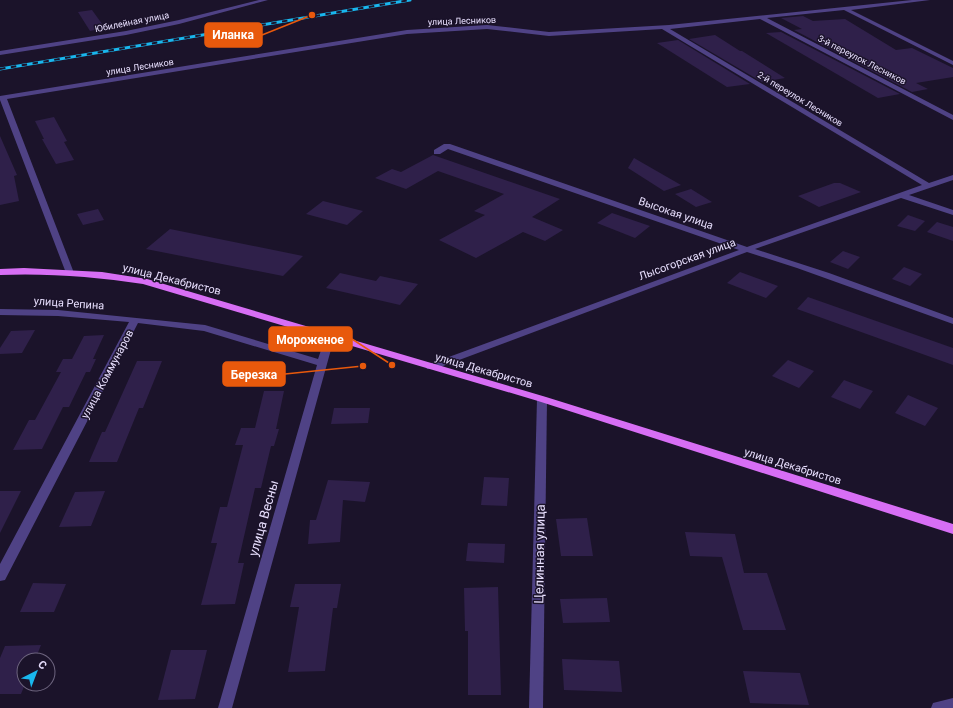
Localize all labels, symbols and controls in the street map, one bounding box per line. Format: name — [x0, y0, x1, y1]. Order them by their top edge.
street label: Юбилейная улица — [94, 10, 170, 34]
street label: улица Лесников — [428, 15, 496, 27]
callout: Иланка — [205, 23, 262, 47]
text: Иланка — [212, 28, 254, 42]
street label: 3-й переулок Лесников — [816, 33, 908, 87]
street label: улица Лесников — [106, 57, 174, 77]
street label: 2-й переулок Лесников — [756, 70, 844, 128]
street label: Высокая улица — [637, 195, 715, 232]
street label: Лысогорская улица — [637, 236, 737, 283]
street label: улица Декабристов — [121, 261, 222, 298]
street label: улица Репина — [33, 295, 105, 312]
callout: Мороженое — [269, 327, 352, 351]
street label: улица Коммунаров — [79, 328, 136, 421]
text: Мороженое — [276, 333, 344, 347]
street label: улица Декабристов — [434, 350, 534, 391]
callout: Березка — [223, 362, 285, 386]
text: Березка — [231, 368, 278, 382]
street label: улица Декабристов — [743, 446, 843, 487]
street label: улица Весны — [245, 478, 281, 558]
street label: Целинная улица — [531, 504, 548, 604]
north arrow — [16, 652, 56, 692]
text: С — [35, 658, 49, 672]

